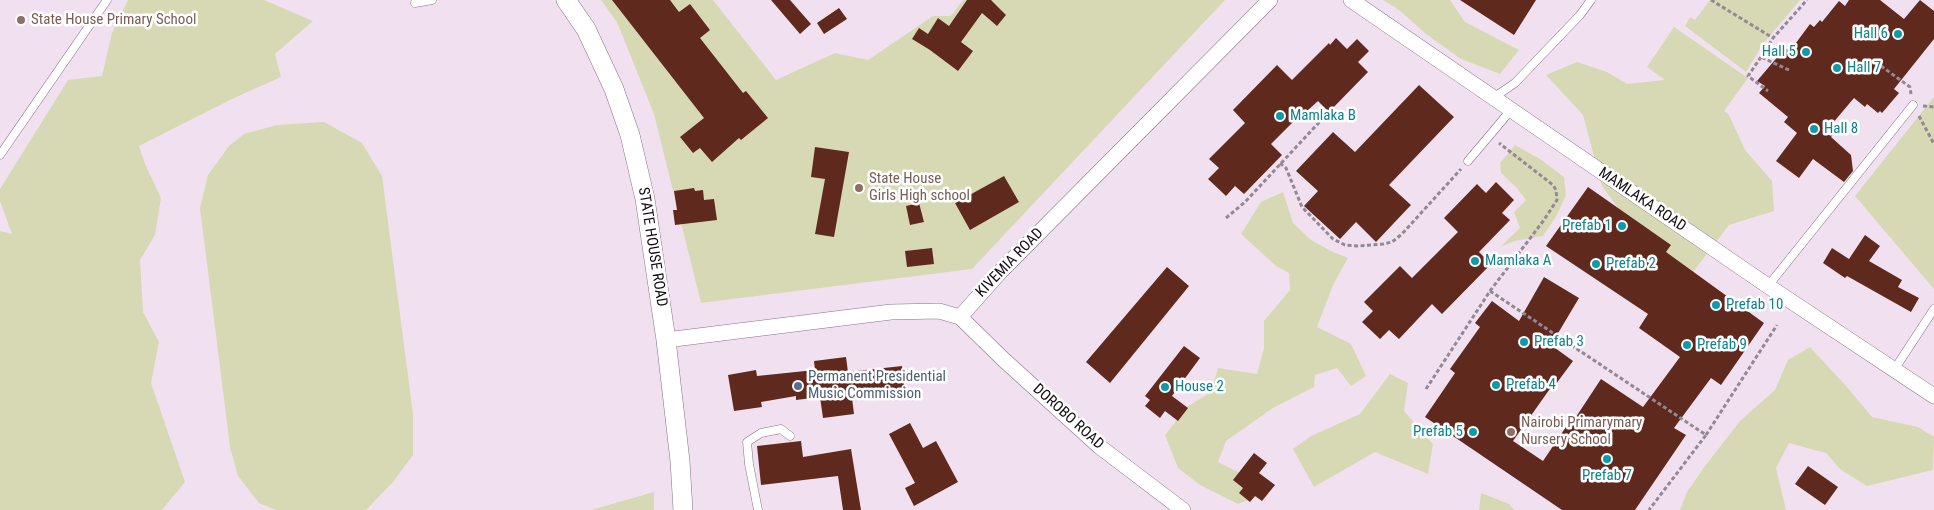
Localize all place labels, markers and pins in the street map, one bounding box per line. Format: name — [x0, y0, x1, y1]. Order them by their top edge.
place label: State House Primary School — [31, 11, 196, 29]
marker: State House Primary School — [15, 14, 27, 26]
place label: Hall 6 — [1854, 25, 1888, 43]
marker: Hall 6 — [1892, 28, 1904, 40]
place label: Hall 5 — [1762, 43, 1796, 61]
marker: Hall 5 — [1800, 46, 1812, 58]
place label: Hall 7 — [1847, 59, 1881, 77]
marker: Hall 7 — [1831, 62, 1843, 74]
place label: Mamlaka B — [1290, 107, 1356, 125]
marker: Mamlaka B — [1274, 110, 1286, 122]
place label: Hall 8 — [1824, 120, 1858, 138]
marker: Hall 8 — [1808, 123, 1820, 135]
place label: State House Girls High school — [869, 170, 970, 205]
marker: State House Girls High school — [853, 182, 865, 194]
place label: Prefab 1 — [1562, 217, 1612, 235]
marker: Prefab 1 — [1616, 220, 1628, 232]
place label: Mamlaka A — [1485, 252, 1551, 270]
marker: Mamlaka A — [1469, 255, 1481, 267]
place label: Prefab 2 — [1606, 255, 1656, 273]
marker: Prefab 2 — [1590, 258, 1602, 270]
place label: Prefab 10 — [1726, 296, 1783, 314]
marker: Prefab 10 — [1710, 299, 1722, 311]
place label: Prefab 3 — [1534, 333, 1584, 351]
marker: Prefab 3 — [1518, 336, 1530, 348]
place label: Prefab 9 — [1697, 336, 1747, 354]
marker: Prefab 9 — [1681, 339, 1693, 351]
place label: Permanent Presidential Music Commission — [808, 368, 946, 403]
place label: Prefab 4 — [1506, 376, 1556, 394]
place label: House 2 — [1175, 378, 1224, 396]
marker: Prefab 4 — [1490, 379, 1502, 391]
marker: Permanent Presidential Music Commission — [792, 380, 804, 392]
marker: House 2 — [1159, 381, 1171, 393]
place label: Nairobi Primarymary Nursery School — [1521, 414, 1642, 449]
place label: Prefab 5 — [1413, 423, 1463, 441]
marker: Prefab 5 — [1467, 426, 1479, 438]
marker: Nairobi Primarymary Nursery School — [1505, 426, 1517, 438]
marker: Prefab 7 — [1601, 453, 1613, 465]
place label: Prefab 7 — [1582, 467, 1632, 485]

